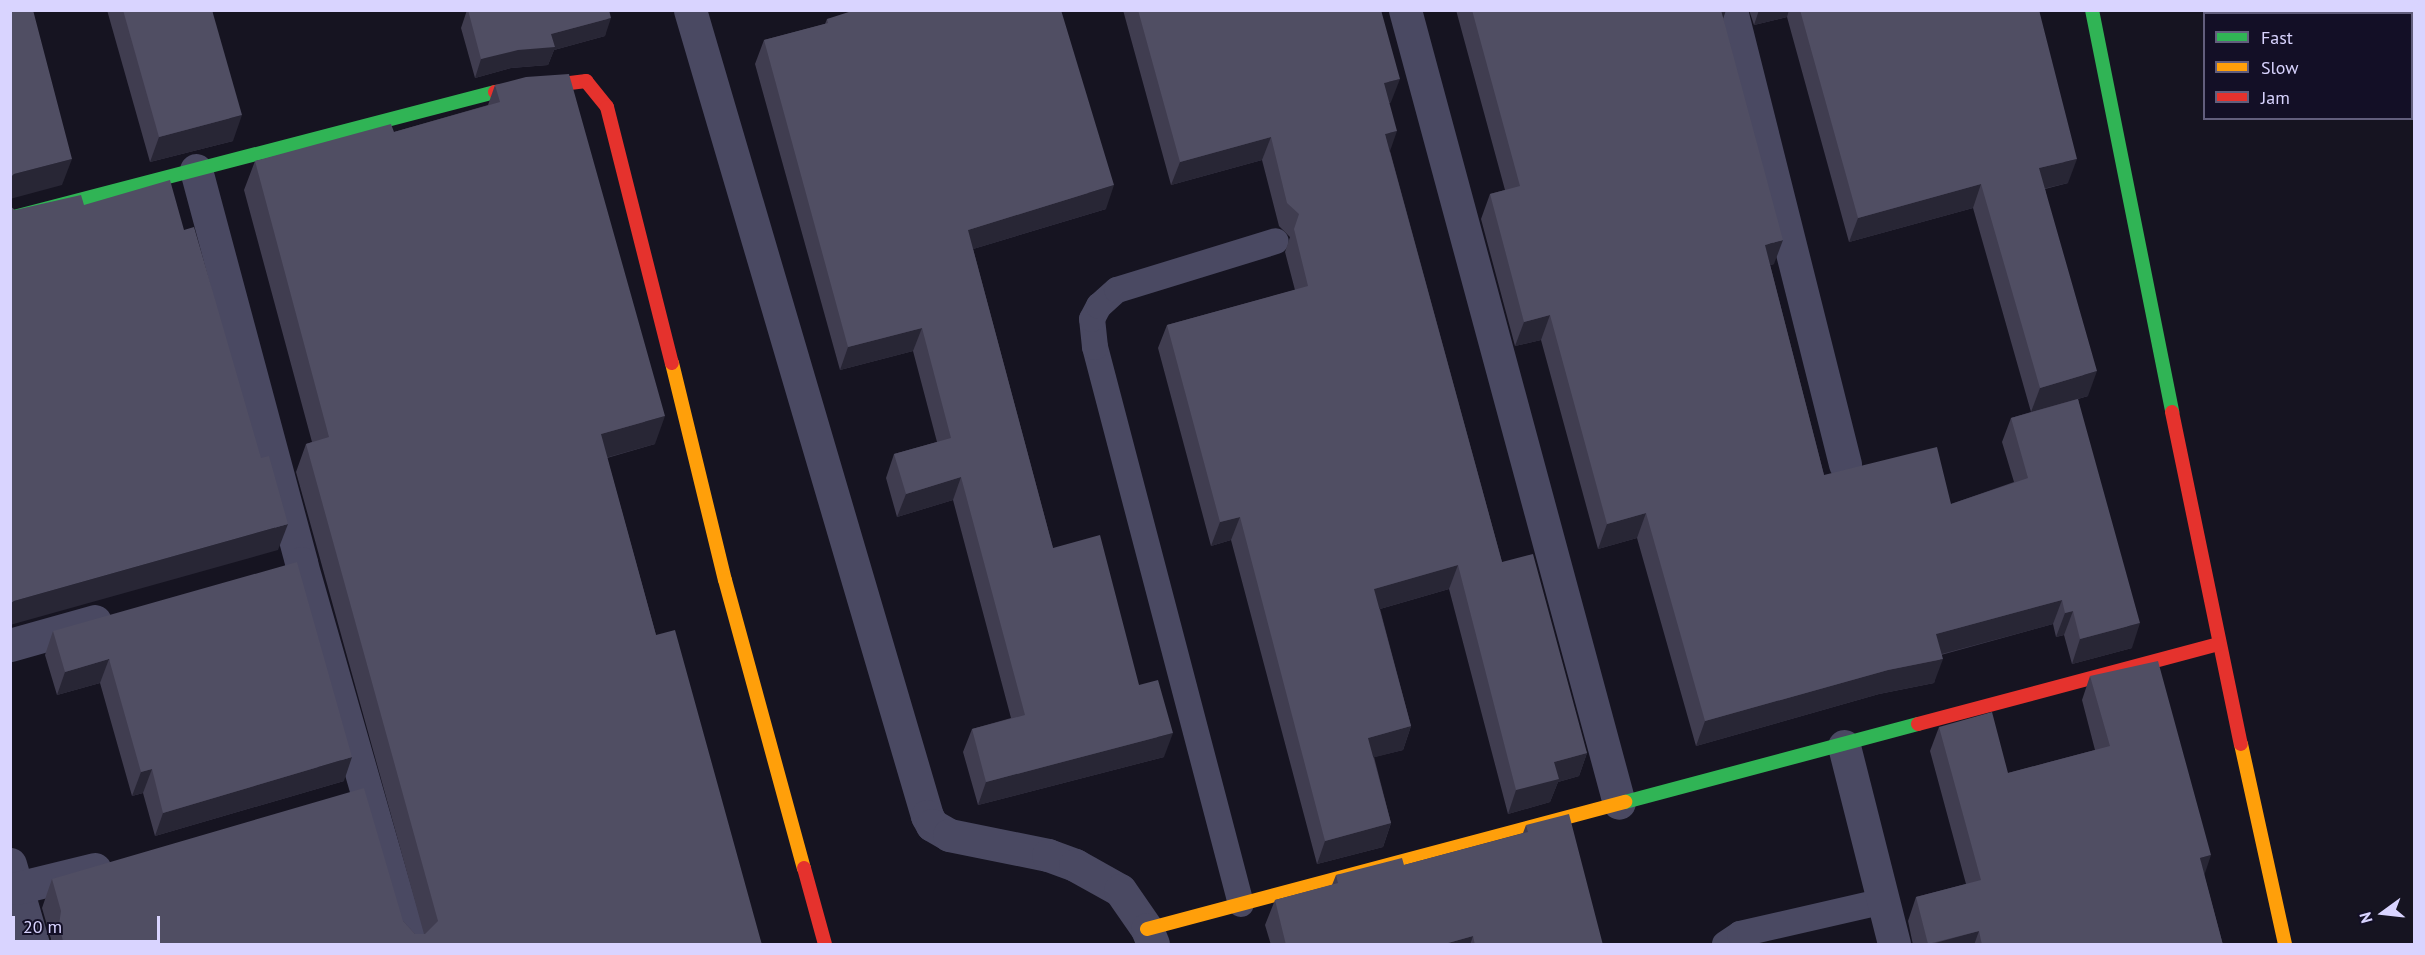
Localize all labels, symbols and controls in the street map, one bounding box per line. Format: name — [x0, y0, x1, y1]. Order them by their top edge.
legend — [2203, 12, 2413, 120]
text: Fast — [2261, 26, 2293, 49]
text: Slow — [2261, 56, 2299, 79]
text: Jam — [2261, 86, 2290, 109]
north arrow — [2353, 883, 2413, 943]
scale bar — [15, 904, 164, 942]
text: N — [2355, 910, 2377, 925]
text: 20 m — [23, 915, 62, 938]

